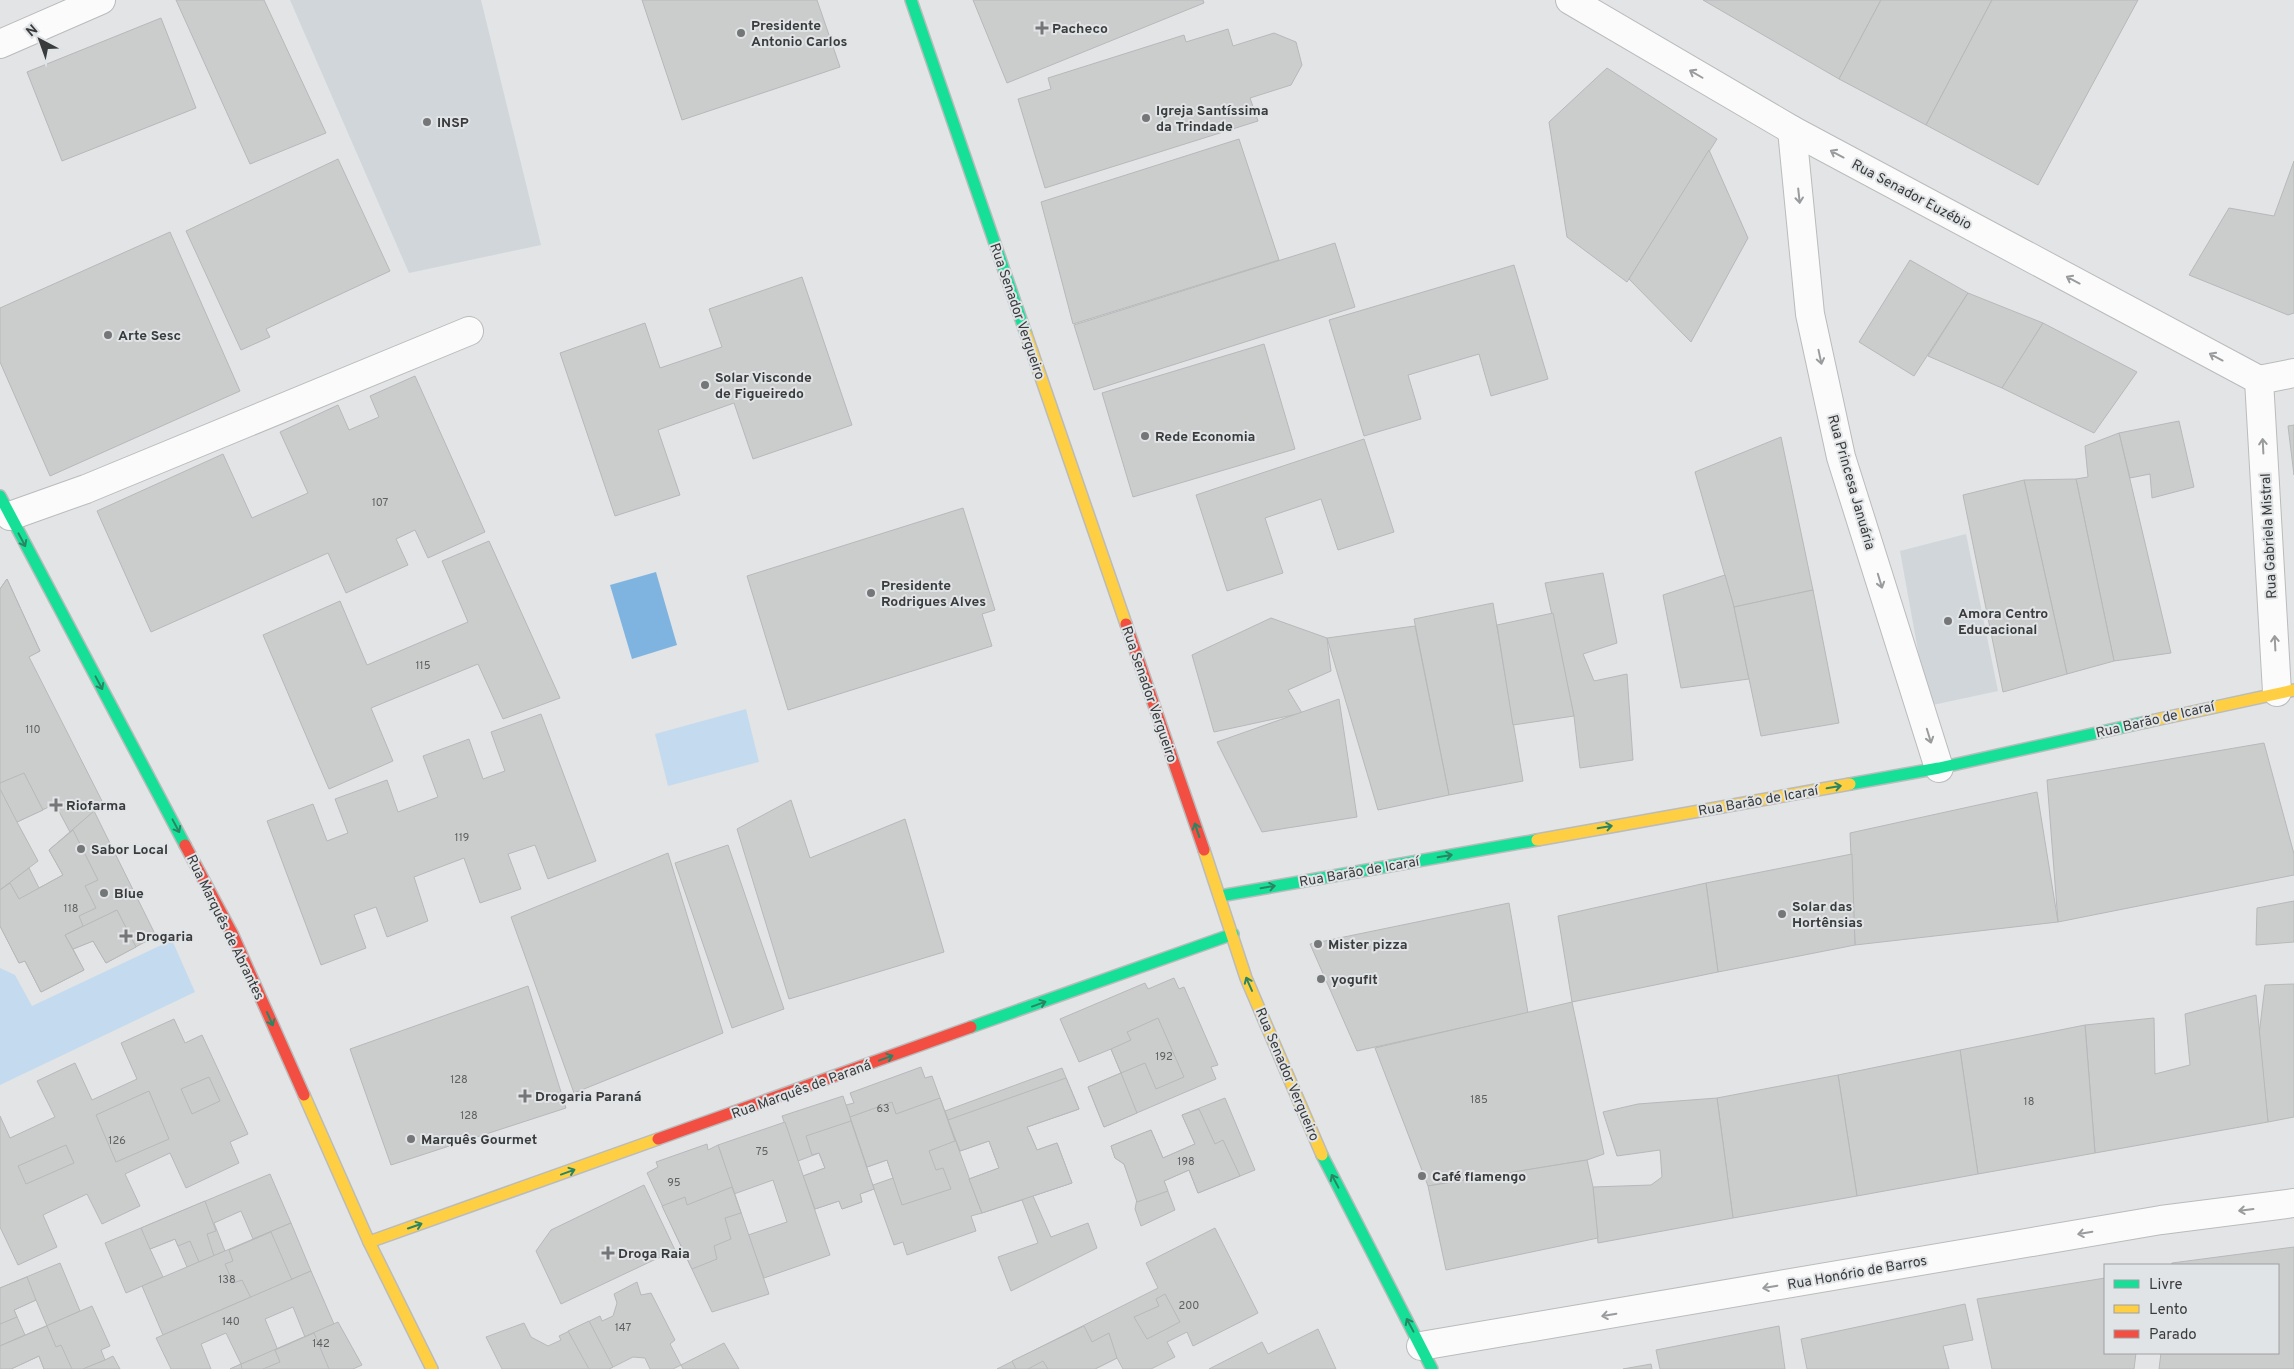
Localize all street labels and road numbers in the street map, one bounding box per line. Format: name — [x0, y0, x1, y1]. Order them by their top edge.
street label: Rua Senador Euzébio — [1848, 157, 1974, 234]
street label: Rua Senador Vergueiro — [985, 241, 1048, 382]
street label: Rua Princesa Januária — [1823, 413, 1878, 552]
street label: Rua Gabriela Mistral — [2258, 473, 2281, 599]
street label: Rua Senador Vergueiro — [1117, 624, 1180, 765]
street label: Rua Barão de Icaraí — [2094, 698, 2218, 742]
street label: Rua Barão de Icaraí — [1697, 782, 1821, 820]
street label: Rua Marquês de Abrantes — [182, 852, 267, 1003]
street label: Rua Barão de Icaraí — [1298, 853, 1422, 891]
street label: Rua Senador Vergueiro — [1251, 1005, 1322, 1144]
street label: Rua Marquês de Paraná — [729, 1057, 874, 1124]
street label: Rua Honório de Barros — [1786, 1253, 1928, 1294]

